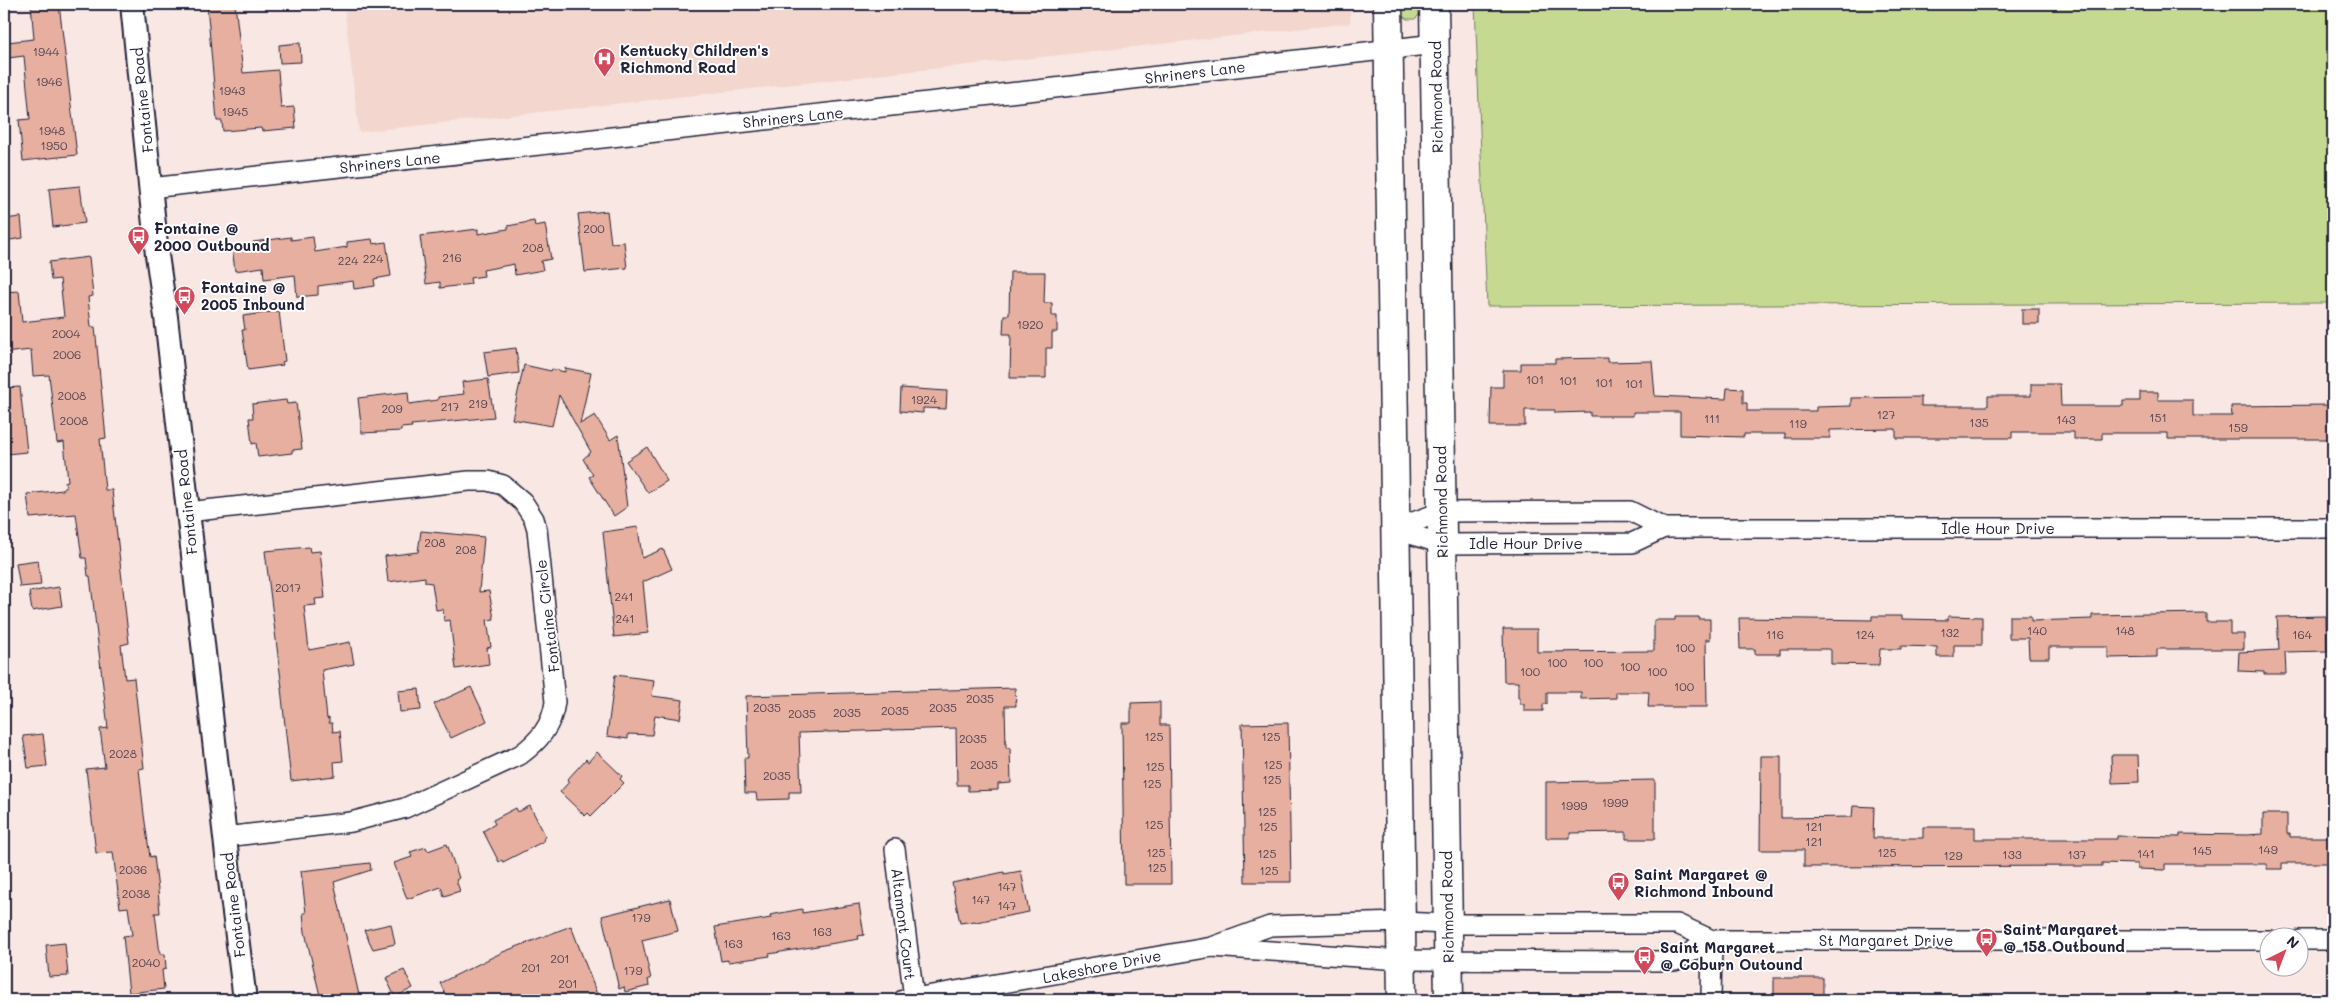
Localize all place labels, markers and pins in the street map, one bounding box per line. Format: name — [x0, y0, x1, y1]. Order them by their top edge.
place label: Kentucky Children's Richmond Road — [620, 40, 769, 77]
hospital icon: Kentucky Children's Richmond Road — [592, 47, 616, 78]
place label: Fontaine @ 2000 Outbound — [154, 218, 270, 255]
bus stop icon: Fontaine @ 2000 Outbound — [126, 225, 150, 256]
place label: Fontaine @ 2005 Inbound — [201, 277, 305, 314]
bus stop icon: Fontaine @ 2005 Inbound — [173, 284, 197, 315]
place label: Saint Margaret @ Richmond Inbound — [1634, 864, 1774, 901]
bus stop icon: Saint Margaret @ Richmond Inbound — [1606, 871, 1630, 902]
place label: Saint Margaret @ 158 Outbound — [2003, 919, 2125, 956]
bus stop icon: Saint Margaret @ 158 Outbound — [1975, 926, 1999, 957]
place label: Saint Margaret @ Coburn Outound — [1660, 937, 1803, 974]
bus stop icon: Saint Margaret @ Coburn Outound — [1632, 944, 1656, 975]

